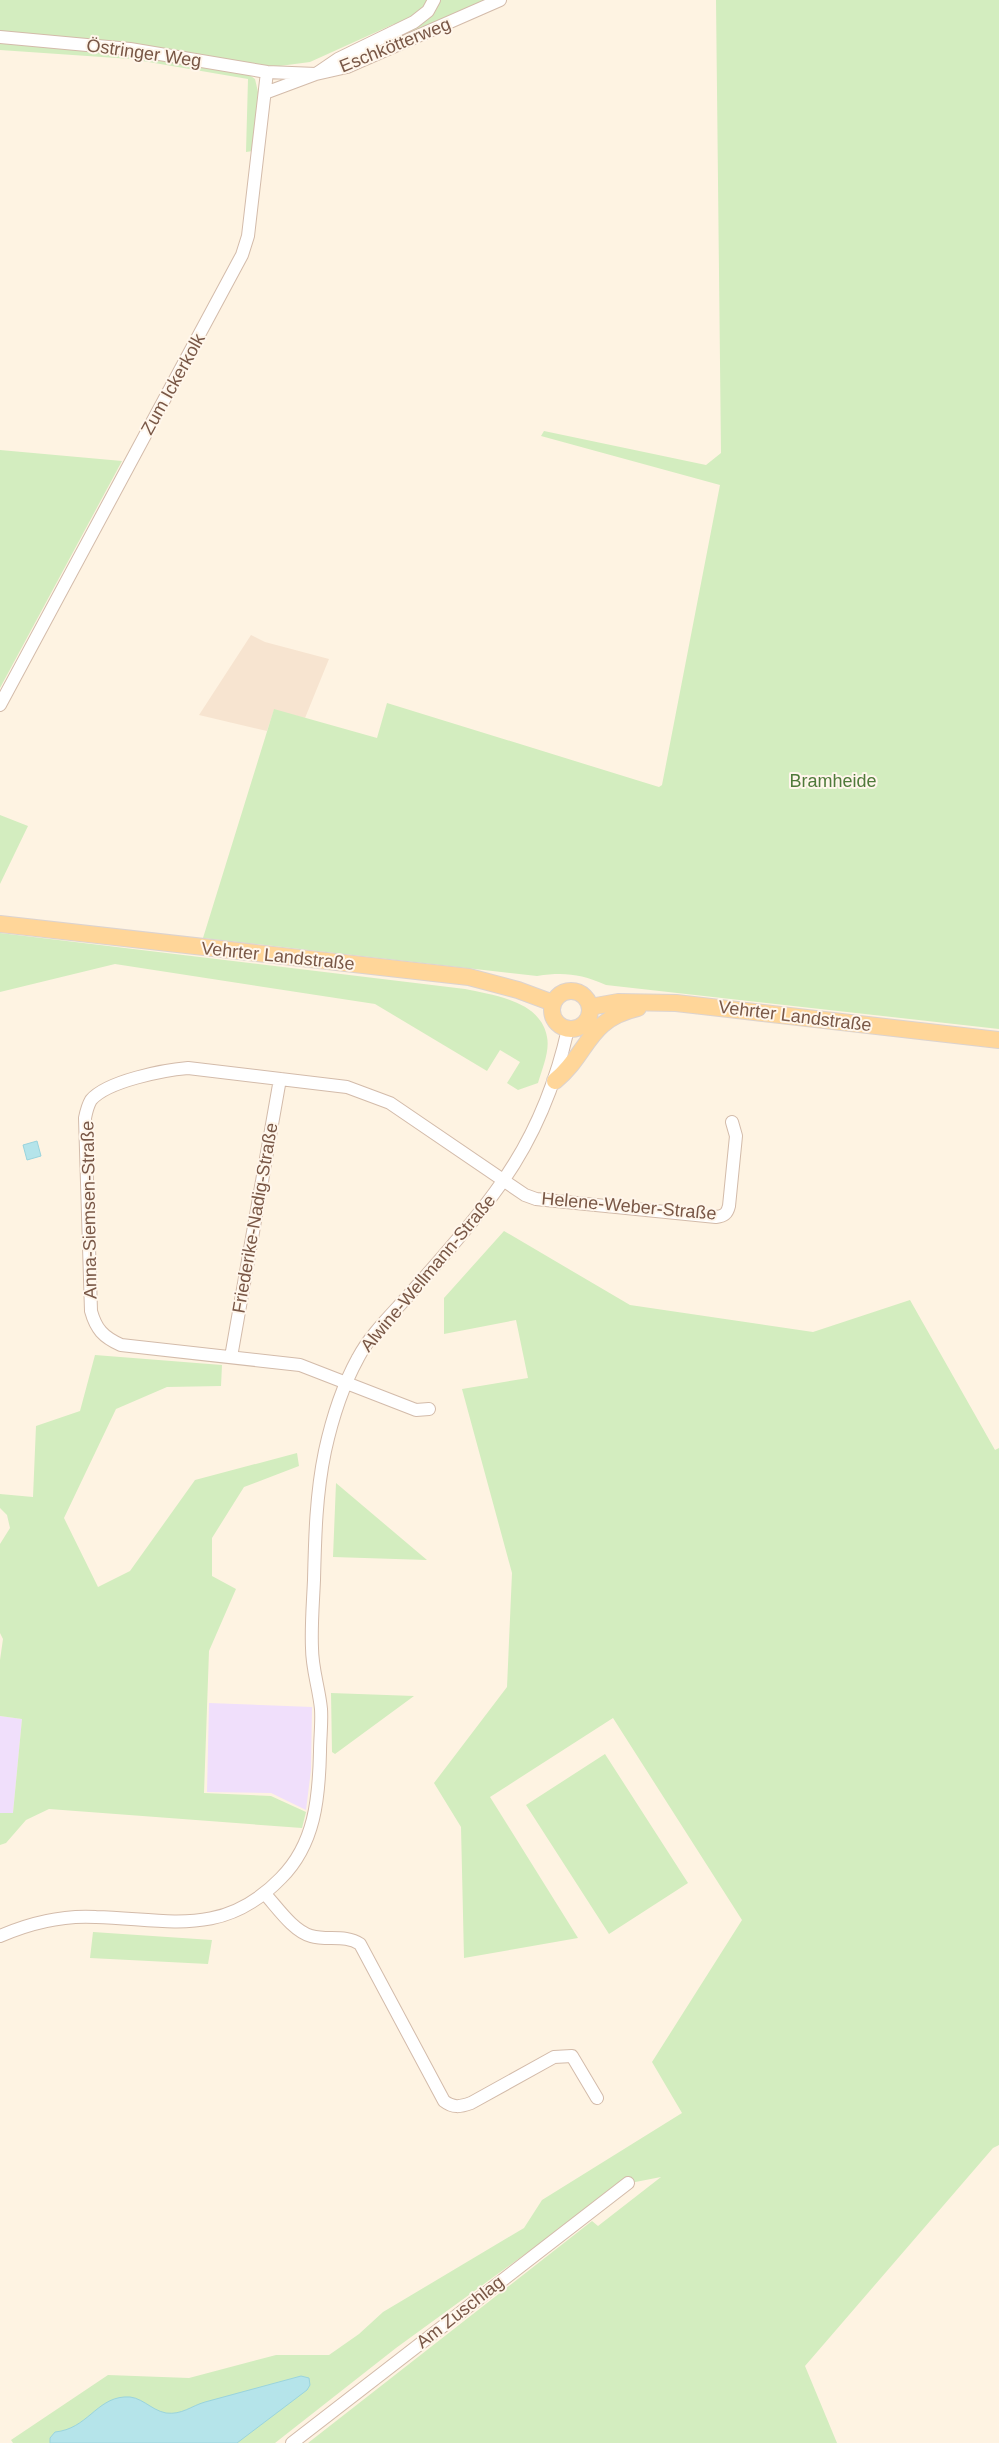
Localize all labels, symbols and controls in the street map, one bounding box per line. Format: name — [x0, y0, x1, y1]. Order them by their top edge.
street label: Eschkötterweg — [337, 14, 453, 76]
street label: Östringer Weg — [85, 35, 203, 71]
street label: Zum Ickerkolk — [137, 329, 209, 438]
park label: Bramheide — [789, 771, 877, 791]
street label: Vehrter Landstraße — [200, 938, 356, 974]
street label: Vehrter Landstraße — [717, 997, 873, 1035]
street label: Anna-Siemsen-Straße — [77, 1121, 101, 1299]
street label: Friederike-Nadig-Straße — [228, 1121, 282, 1315]
street label: Helene-Weber-Straße — [541, 1188, 717, 1224]
street label: Alwine-Wellmann-Straße — [356, 1190, 500, 1356]
street label: Am Zuschlag — [412, 2272, 508, 2352]

